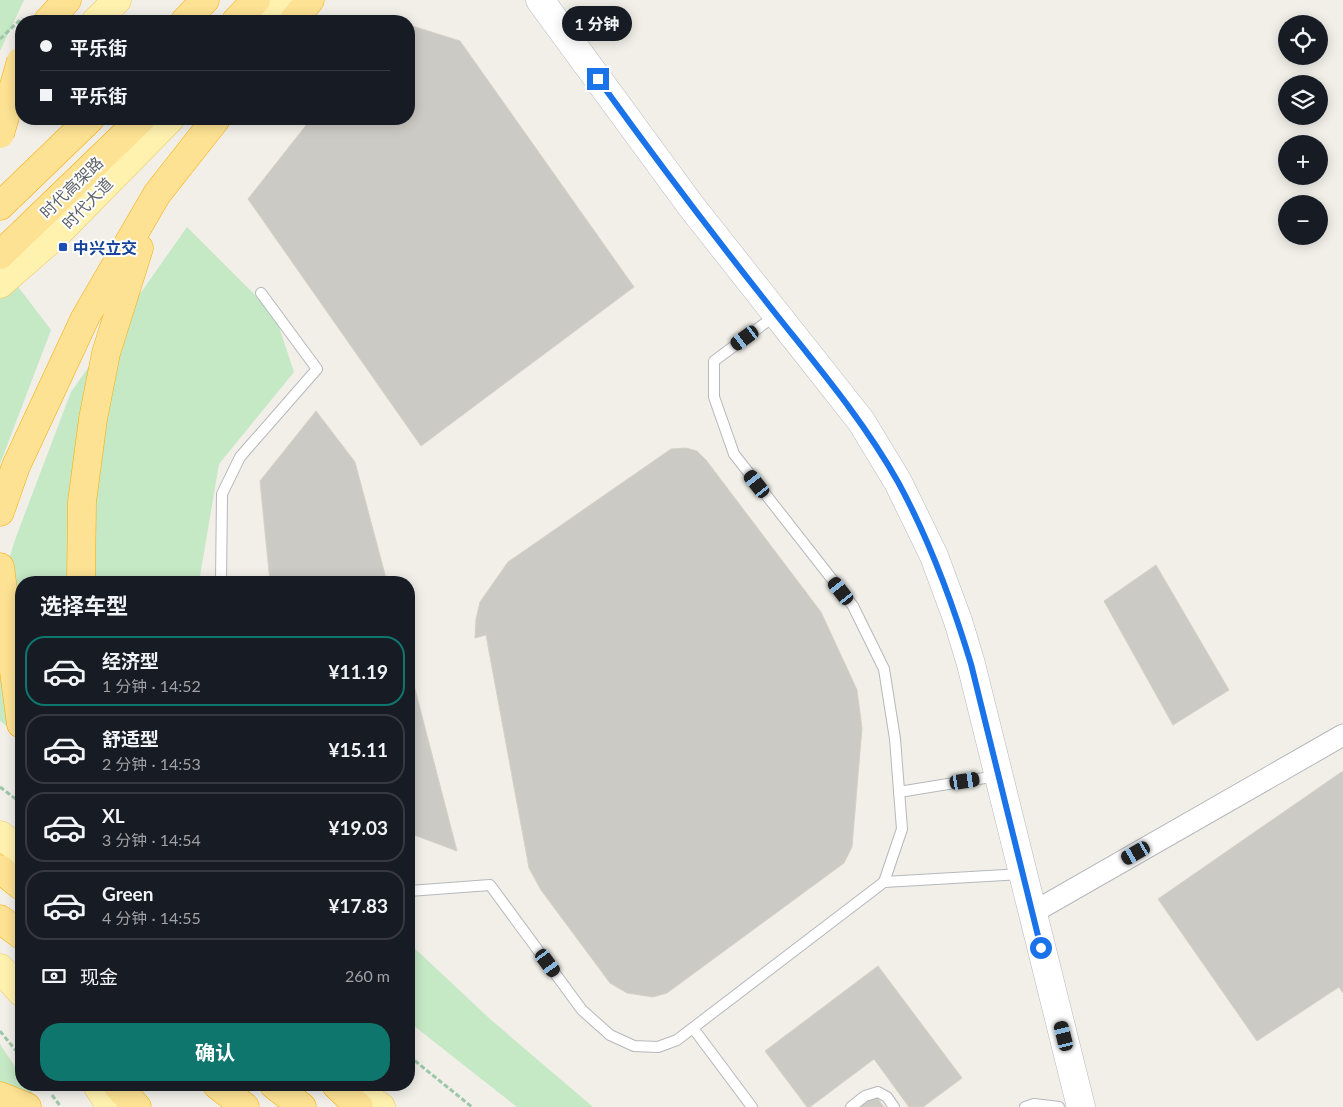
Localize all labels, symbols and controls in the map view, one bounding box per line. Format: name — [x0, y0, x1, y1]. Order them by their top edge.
callout: 1 分钟 — [563, 7, 633, 42]
text: 1 分钟 — [574, 14, 620, 33]
map controls — [1278, 15, 1328, 245]
button: locate — [1278, 15, 1328, 65]
text: 平乐街 — [70, 36, 127, 59]
route end — [587, 68, 609, 90]
button: layers — [1278, 75, 1328, 125]
text: 平乐街 — [70, 84, 127, 107]
button: + — [1278, 135, 1328, 185]
street label: 时代高架路 — [36, 152, 106, 222]
street label: 时代大道 — [58, 173, 116, 233]
button: − — [1278, 195, 1328, 245]
place label: 中兴立交 — [73, 238, 137, 257]
marker: 中兴立交 — [57, 241, 69, 253]
car — [728, 323, 761, 353]
car — [741, 468, 772, 500]
car — [825, 575, 856, 607]
text: 选择车型 — [40, 592, 128, 619]
icon: car — [42, 649, 87, 694]
text: 经济型 — [102, 649, 159, 672]
text: ¥11.19 — [328, 660, 388, 683]
text: 1 分钟 · 14:52 — [102, 676, 201, 695]
icon: car — [42, 727, 87, 772]
text: 舒适型 — [102, 727, 159, 750]
text: ¥15.11 — [328, 738, 388, 761]
text: 2 分钟 · 14:53 — [102, 754, 201, 773]
car — [949, 771, 980, 791]
text: XL — [102, 804, 125, 827]
icon: car — [42, 805, 87, 850]
text: ¥19.03 — [328, 816, 388, 839]
text: 3 分钟 · 14:54 — [102, 830, 201, 849]
car — [1119, 839, 1152, 867]
text: Green — [102, 882, 153, 905]
icon: car — [42, 883, 87, 928]
text: ¥17.83 — [328, 894, 388, 917]
text: 4 分钟 · 14:55 — [102, 908, 201, 927]
route start — [1030, 937, 1052, 959]
car — [533, 946, 562, 980]
icon: cash — [40, 962, 68, 990]
text: 现金 — [80, 965, 118, 988]
text: 260 m — [345, 966, 390, 985]
car — [1053, 1020, 1074, 1052]
button: 确认 — [40, 1023, 390, 1081]

